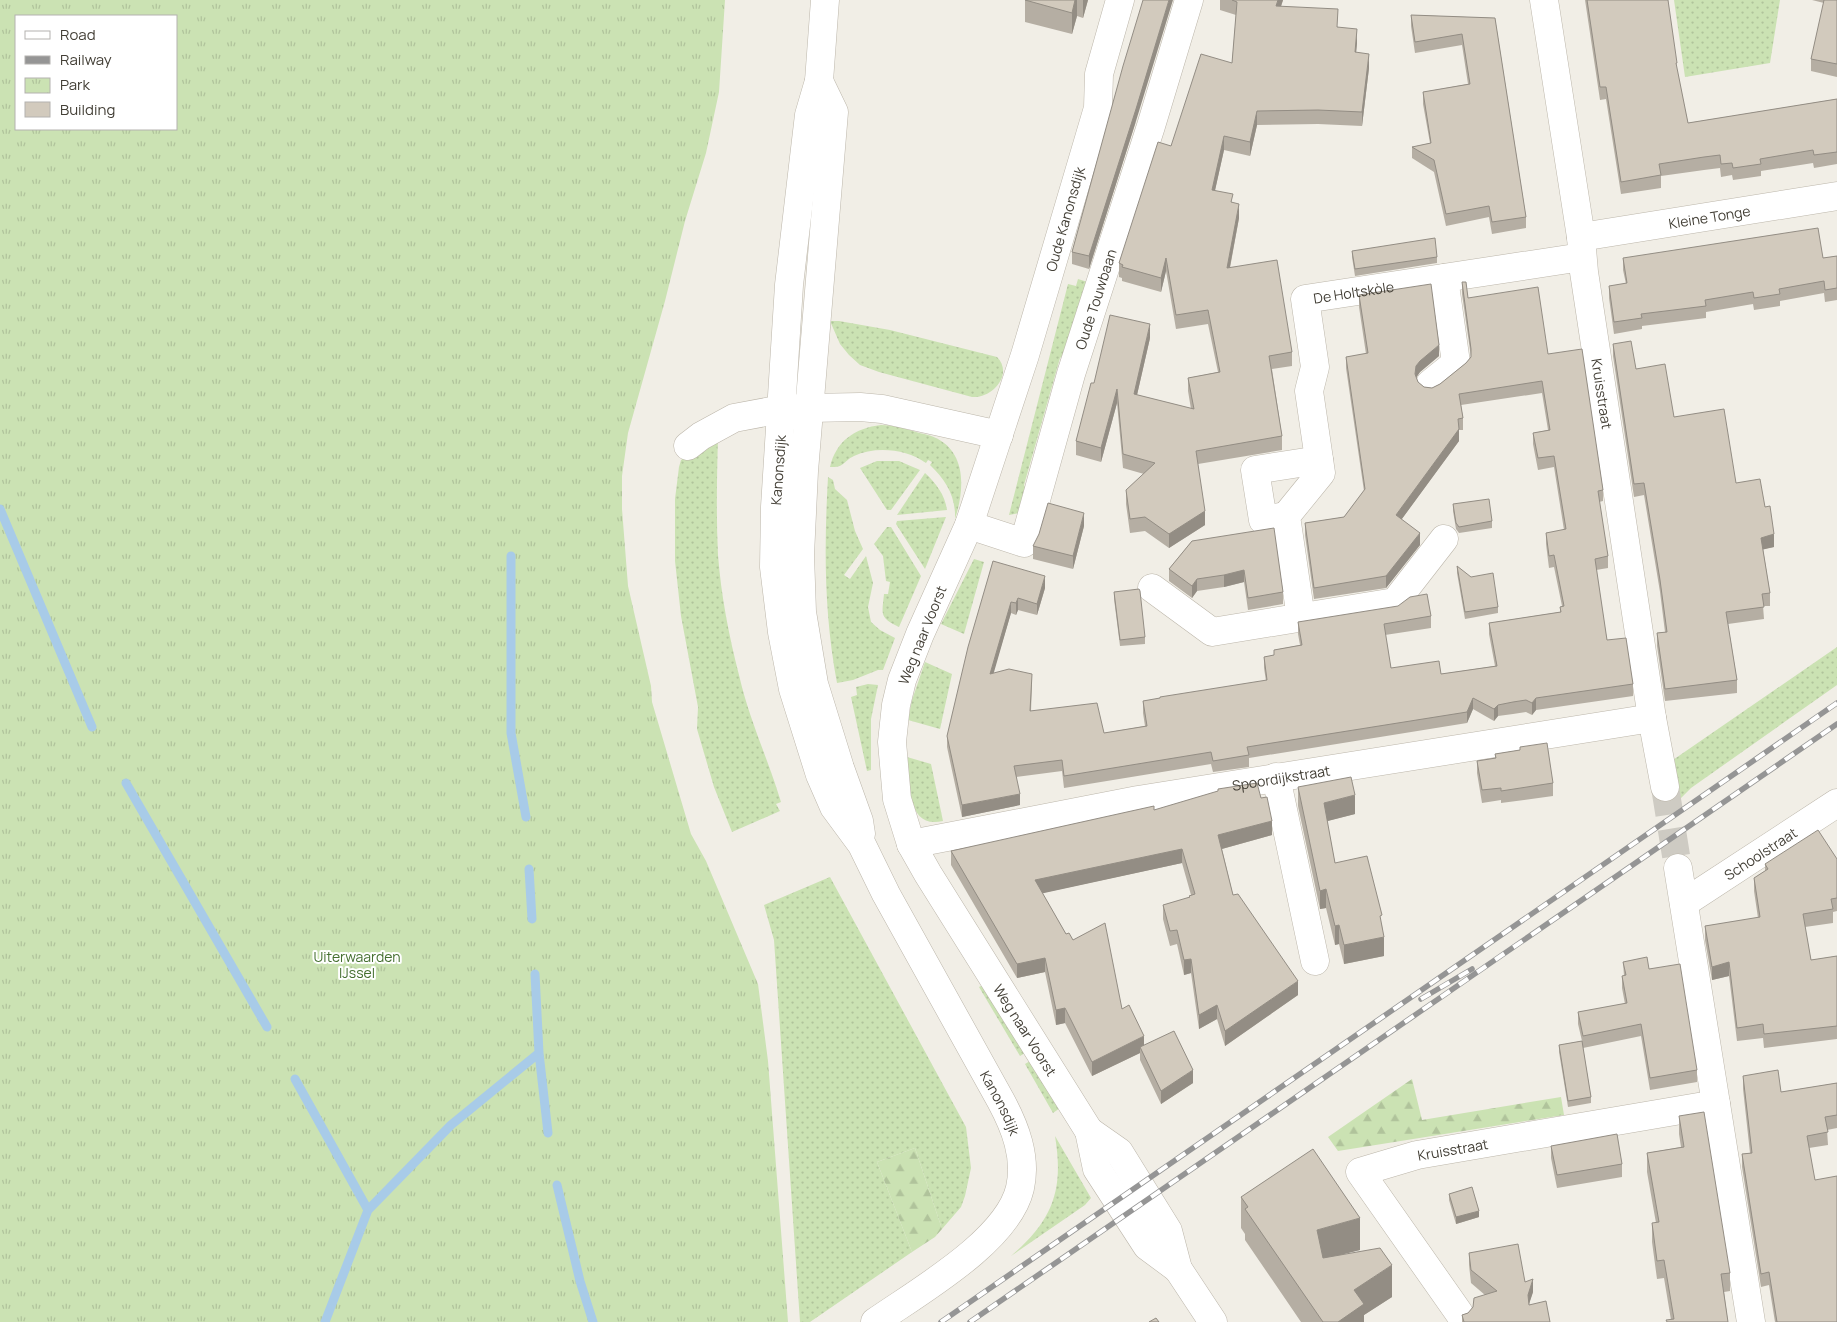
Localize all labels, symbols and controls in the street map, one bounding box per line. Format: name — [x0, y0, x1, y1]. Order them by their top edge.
legend — [15, 15, 178, 130]
text: Road — [60, 24, 96, 45]
text: Railway — [60, 49, 112, 70]
text: Park — [60, 74, 90, 95]
text: Building — [60, 99, 115, 120]
street label: Oude Kanonsdijk — [1041, 163, 1089, 274]
street label: Kleine Tonge — [1667, 201, 1752, 232]
street label: Oude Touwbaan — [1070, 246, 1120, 352]
street label: De Holtskòle — [1312, 276, 1395, 307]
street label: Kruisstraat — [1588, 357, 1617, 431]
street label: Kanonsdijk — [766, 433, 790, 506]
street label: Weg naar Voorst — [893, 582, 951, 687]
street label: Spoordijkstraat — [1230, 760, 1332, 794]
street label: Schoolstraat — [1720, 822, 1801, 884]
park label: Uiterwaarden IJssel — [313, 947, 401, 982]
street label: Weg naar Voorst — [990, 980, 1062, 1080]
street label: Kanonsdijk — [976, 1067, 1025, 1139]
street label: Kruisstraat — [1416, 1133, 1490, 1164]

